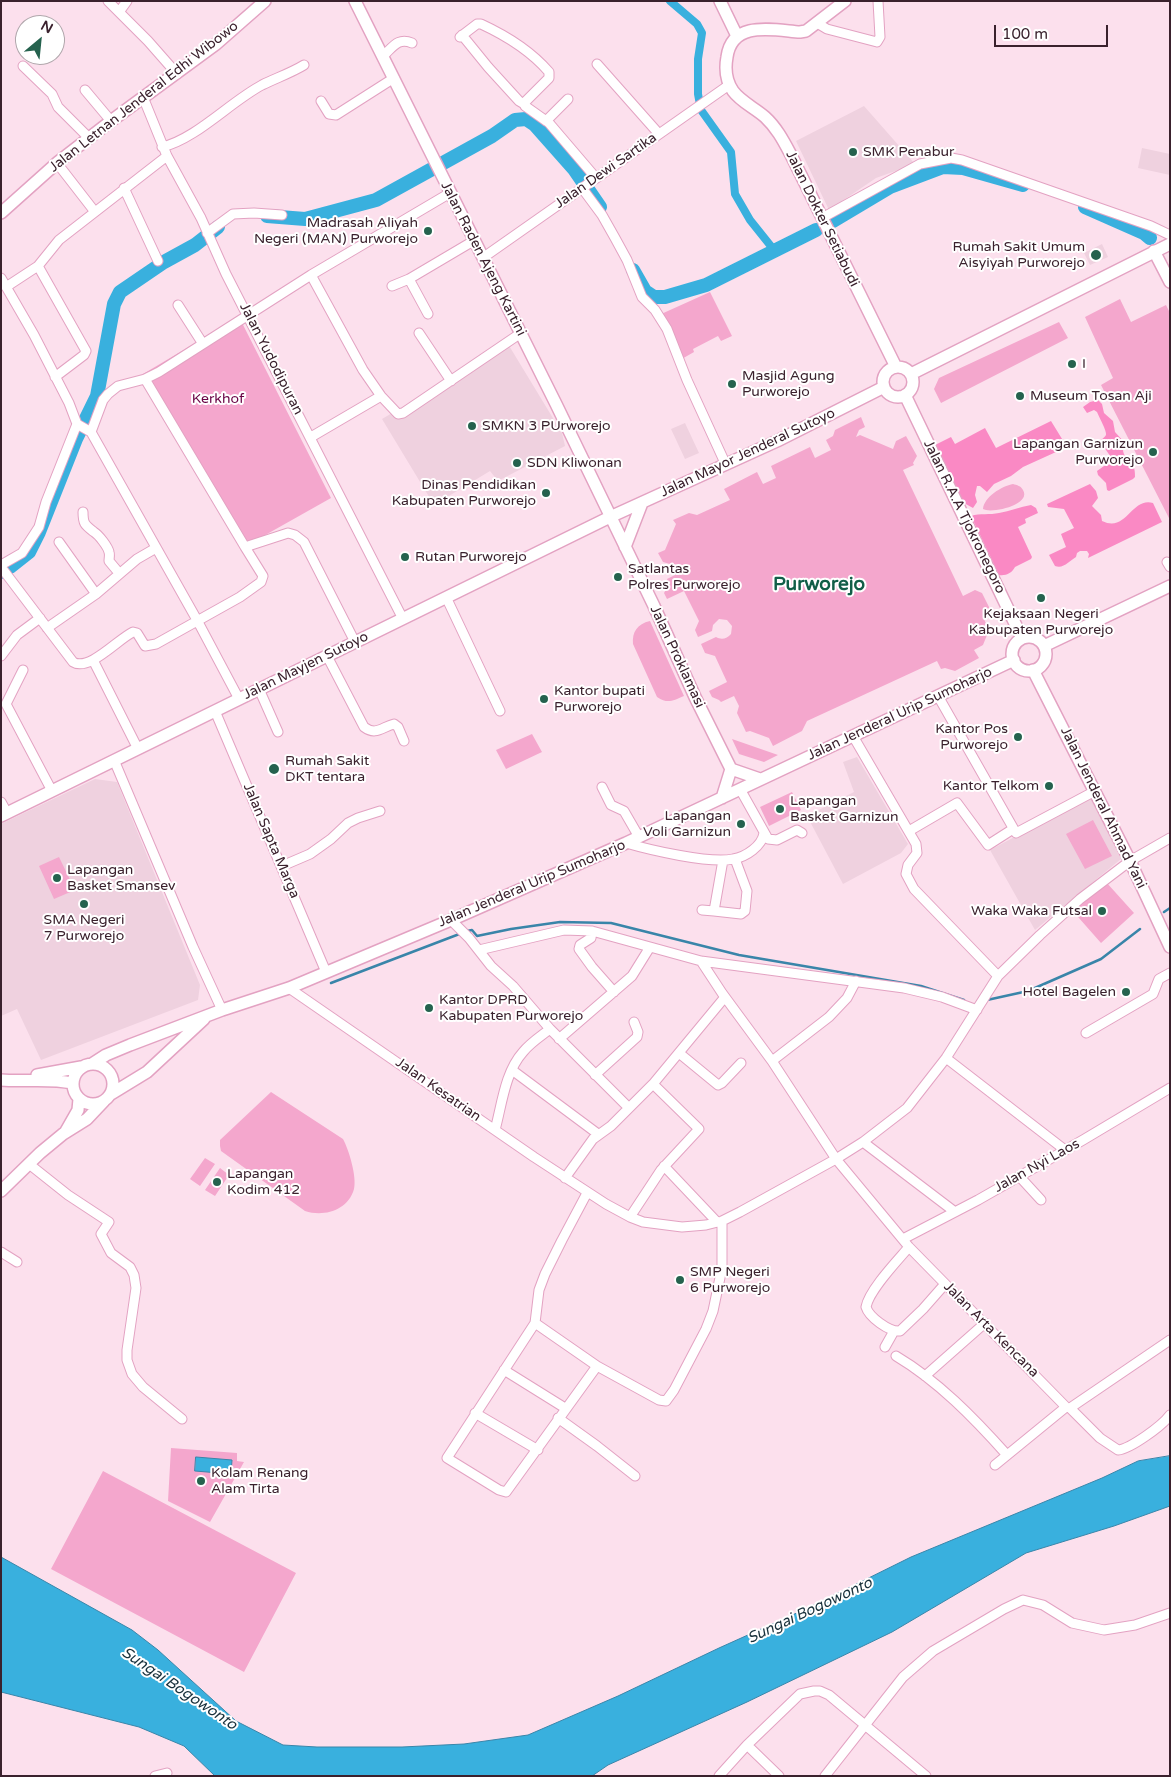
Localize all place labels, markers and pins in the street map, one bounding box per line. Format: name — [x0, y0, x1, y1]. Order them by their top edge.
place label: SMK Penabur — [863, 144, 954, 160]
marker: SMK Penabur — [847, 146, 859, 158]
place label: Madrasah Aliyah Negeri (MAN) Purworejo — [254, 215, 418, 248]
marker: Madrasah Aliyah Negeri (MAN) Purworejo — [422, 225, 434, 237]
place label: Rumah Sakit Umum Aisyiyah Purworejo — [952, 239, 1085, 272]
marker: Rumah Sakit Umum Aisyiyah Purworejo — [1089, 248, 1103, 262]
place label: I — [1082, 356, 1086, 372]
marker: I — [1066, 358, 1078, 370]
place label: Masjid Agung Purworejo — [742, 368, 835, 401]
marker: Masjid Agung Purworejo — [726, 378, 738, 390]
place label: Museum Tosan Aji — [1030, 388, 1152, 404]
marker: Museum Tosan Aji — [1014, 390, 1026, 402]
place label: SMKN 3 PUrworejo — [482, 418, 611, 434]
marker: SMKN 3 PUrworejo — [466, 420, 478, 432]
place label: Lapangan Garnizun Purworejo — [1013, 436, 1143, 468]
marker: Lapangan Garnizun Purworejo — [1147, 446, 1159, 458]
place label: SDN Kliwonan — [527, 455, 622, 471]
marker: SDN Kliwonan — [511, 457, 523, 469]
place label: Dinas Pendidikan Kabupaten Purworejo — [392, 477, 536, 510]
marker: Dinas Pendidikan Kabupaten Purworejo — [540, 487, 552, 499]
place label: Rutan Purworejo — [415, 549, 527, 565]
marker: Rutan Purworejo — [399, 551, 411, 563]
place label: Satlantas Polres Purworejo — [628, 561, 740, 594]
marker: Satlantas Polres Purworejo — [612, 571, 624, 583]
marker: Kejaksaan Negeri Kabupaten Purworejo — [1035, 592, 1047, 604]
place label: Kejaksaan Negeri Kabupaten Purworejo — [969, 606, 1113, 638]
place label: Kantor bupati Purworejo — [554, 683, 645, 716]
marker: Kantor bupati Purworejo — [538, 693, 550, 705]
place label: Kantor Pos Purworejo — [935, 721, 1008, 754]
marker: Kantor Pos Purworejo — [1012, 731, 1024, 743]
place label: Rumah Sakit DKT tentara — [285, 753, 369, 786]
marker: Rumah Sakit DKT tentara — [267, 762, 281, 776]
place label: Kantor Telkom — [943, 778, 1039, 794]
marker: Kantor Telkom — [1043, 780, 1055, 792]
place label: Lapangan Basket Garnizun — [790, 793, 899, 826]
marker: Lapangan Basket Garnizun — [774, 803, 786, 815]
place label: Lapangan Voli Garnizun — [643, 808, 731, 840]
marker: Lapangan Voli Garnizun — [735, 818, 747, 830]
place label: Lapangan Basket Smansev — [67, 862, 175, 894]
marker: Lapangan Basket Smansev — [51, 872, 63, 884]
marker: SMA Negeri 7 Purworejo — [78, 898, 90, 910]
place label: Waka Waka Futsal — [971, 903, 1092, 919]
marker: Waka Waka Futsal — [1096, 905, 1108, 917]
place label: SMA Negeri 7 Purworejo — [44, 912, 124, 944]
place label: Hotel Bagelen — [1023, 984, 1116, 1000]
marker: Hotel Bagelen — [1120, 986, 1132, 998]
place label: Kantor DPRD Kabupaten Purworejo — [439, 992, 583, 1024]
marker: Kantor DPRD Kabupaten Purworejo — [423, 1002, 435, 1014]
place label: Lapangan Kodim 412 — [227, 1166, 300, 1198]
marker: Lapangan Kodim 412 — [211, 1176, 223, 1188]
place label: SMP Negeri 6 Purworejo — [690, 1264, 770, 1296]
marker: SMP Negeri 6 Purworejo — [674, 1274, 686, 1286]
place label: Kolam Renang Alam Tirta — [211, 1465, 308, 1498]
marker: Kolam Renang Alam Tirta — [195, 1475, 207, 1487]

